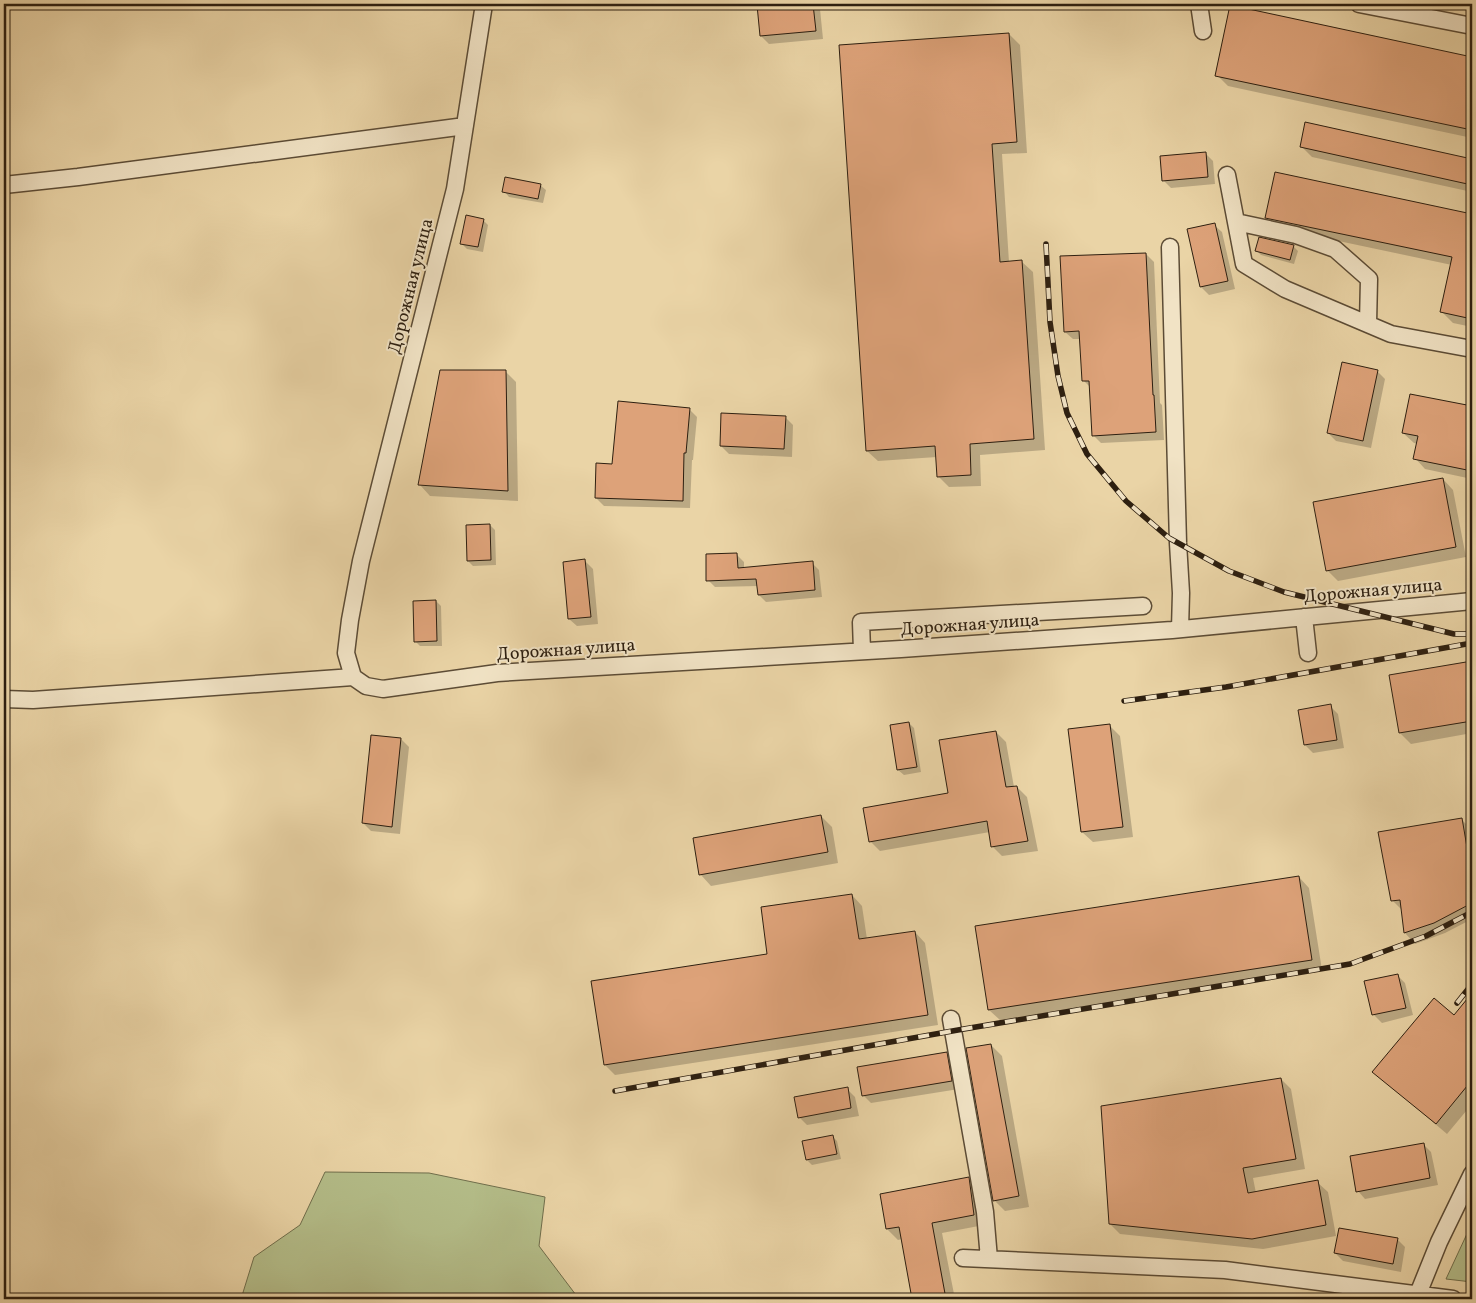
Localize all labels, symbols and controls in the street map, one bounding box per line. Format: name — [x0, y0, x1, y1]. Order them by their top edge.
street label: Дорожная улица — [383, 216, 440, 357]
street label: Дорожная улица — [1303, 573, 1443, 610]
street label: Дорожная улица — [900, 608, 1040, 643]
street label: Дорожная улица — [496, 633, 636, 668]

